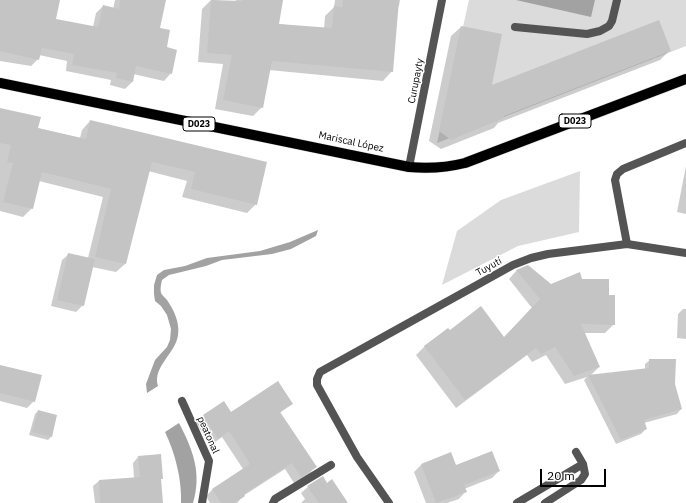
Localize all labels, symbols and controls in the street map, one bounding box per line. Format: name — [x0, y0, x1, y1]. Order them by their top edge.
street label: Curupayty — [406, 57, 426, 105]
road number: D023 — [559, 114, 591, 128]
road number: D023 — [183, 117, 215, 131]
street label: Mariscal López — [317, 129, 385, 155]
street label: Tuyutí — [474, 255, 504, 279]
street label: peatonal — [194, 415, 222, 455]
scale bar — [542, 461, 608, 487]
text: 20 m — [547, 468, 575, 483]

